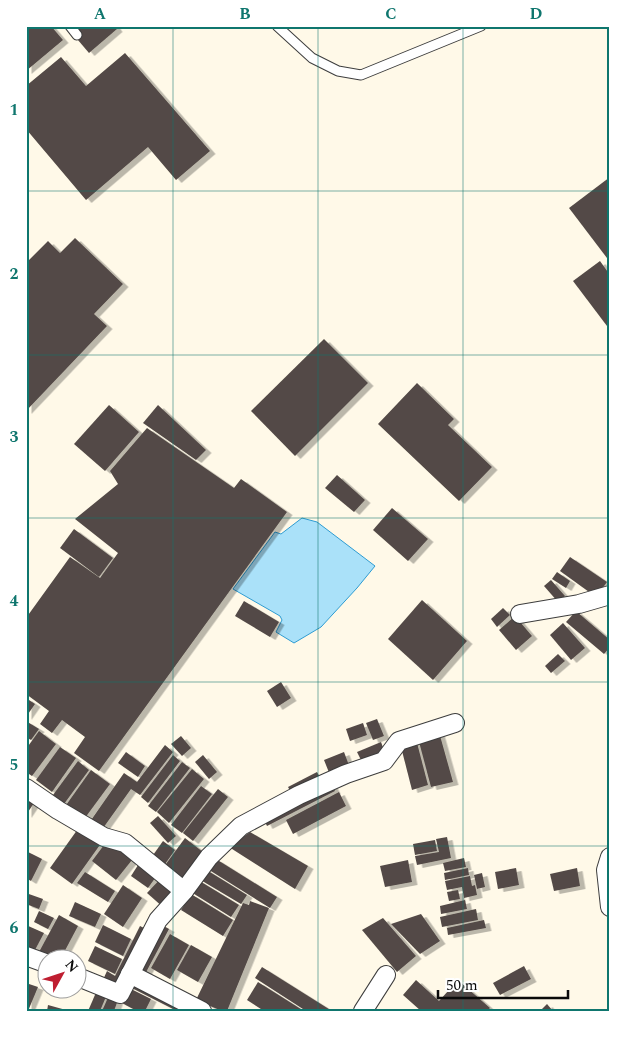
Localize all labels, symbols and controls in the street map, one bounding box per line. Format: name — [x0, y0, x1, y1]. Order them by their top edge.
text: A — [94, 2, 107, 26]
text: B — [239, 2, 251, 26]
text: C — [385, 2, 397, 26]
text: D — [530, 2, 543, 26]
text: 1 — [10, 98, 18, 122]
text: 2 — [10, 262, 19, 286]
text: 3 — [10, 425, 19, 449]
text: 4 — [10, 589, 19, 613]
text: 5 — [10, 753, 18, 777]
text: 6 — [10, 916, 19, 940]
north arrow — [38, 950, 88, 1000]
text: N — [60, 955, 83, 977]
scale bar — [438, 967, 568, 999]
text: 50 m — [446, 974, 478, 997]

